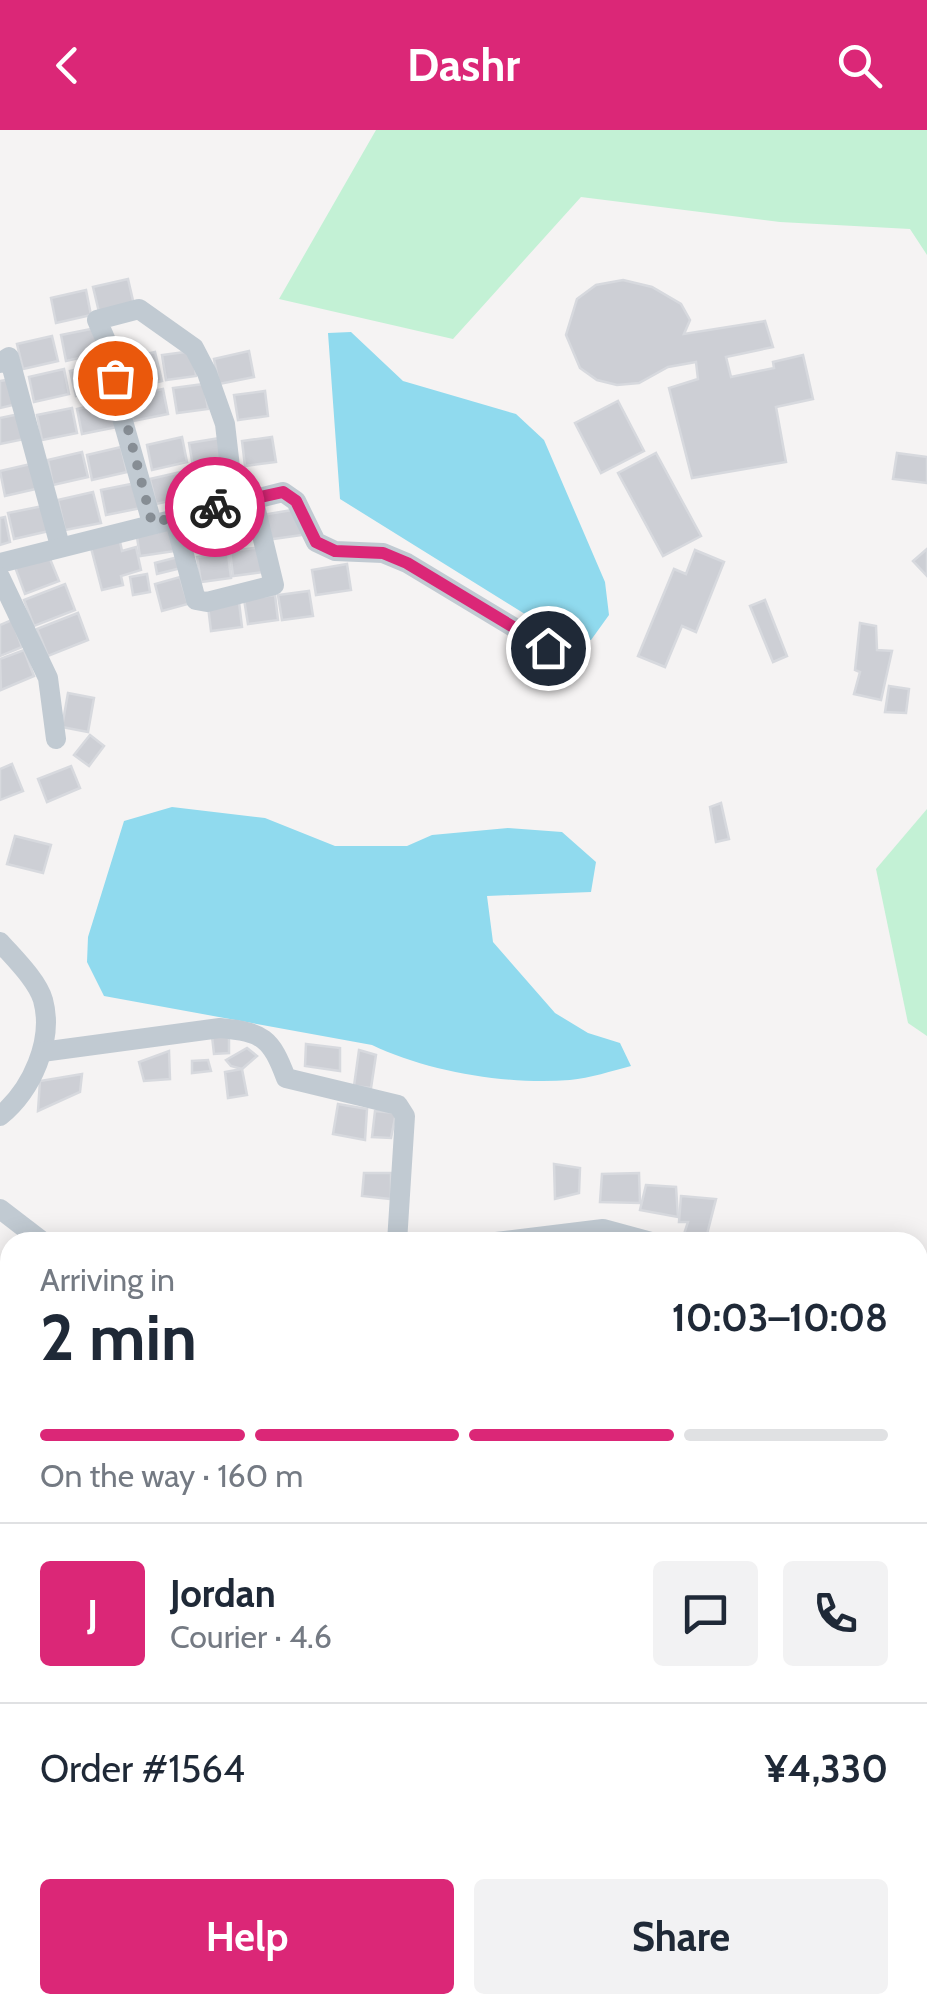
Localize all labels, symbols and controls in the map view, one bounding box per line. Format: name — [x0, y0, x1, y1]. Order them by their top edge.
icon: back — [40, 38, 95, 93]
text: Dashr — [407, 38, 520, 92]
icon: search — [832, 38, 887, 93]
pin — [73, 336, 158, 421]
icon: bag — [88, 351, 143, 406]
courier — [165, 457, 265, 557]
icon: bike — [188, 480, 243, 535]
pin — [506, 606, 591, 691]
icon: home — [521, 621, 576, 676]
text: Arriving in — [40, 1260, 175, 1299]
text: 10:03–10:08 — [672, 1294, 888, 1341]
text: 2 min — [40, 1297, 197, 1376]
text: On the way · 160 m — [40, 1456, 303, 1495]
button: chat — [653, 1561, 758, 1666]
button: phone — [783, 1561, 888, 1666]
text: Jordan — [170, 1570, 276, 1617]
text: J — [87, 1590, 98, 1637]
text: Courier · 4.6 — [170, 1617, 332, 1656]
text: Order #1564 — [40, 1745, 245, 1792]
text: ¥4,330 — [765, 1745, 888, 1792]
button: Help — [40, 1879, 454, 1994]
button: Share — [474, 1879, 888, 1994]

